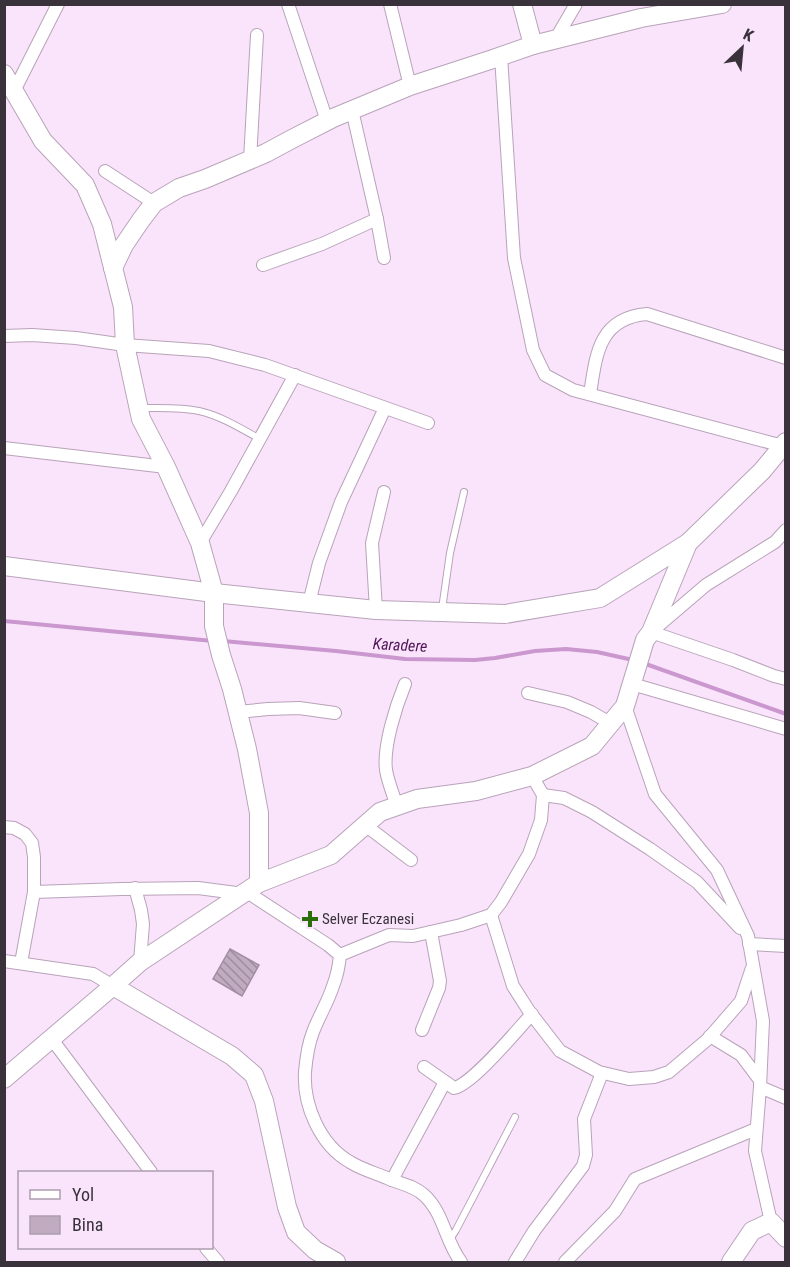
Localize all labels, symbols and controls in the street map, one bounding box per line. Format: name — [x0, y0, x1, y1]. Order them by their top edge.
north arrow — [712, 18, 772, 78]
text: K — [740, 24, 757, 46]
water label: Karadere — [372, 634, 428, 656]
place label: Selver Eczanesi — [322, 910, 414, 928]
marker: Selver Eczanesi — [303, 912, 317, 926]
legend — [18, 1171, 213, 1249]
text: Yol — [72, 1184, 94, 1205]
text: Bina — [72, 1214, 103, 1235]

